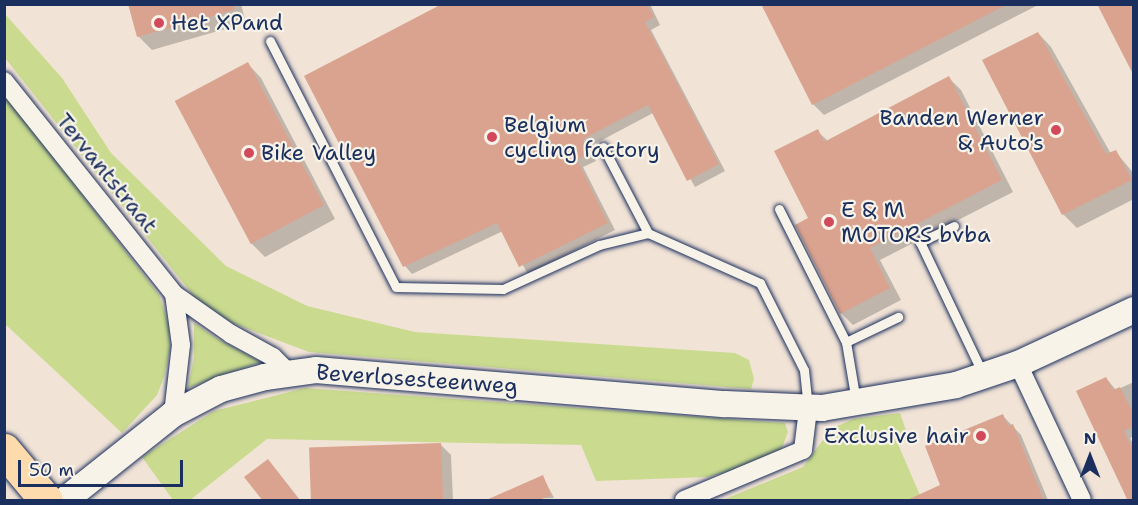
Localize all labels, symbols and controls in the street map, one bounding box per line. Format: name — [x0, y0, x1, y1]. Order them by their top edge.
place label: Het XPand — [171, 10, 283, 36]
marker: Het XPand — [152, 16, 166, 30]
place label: Banden Werner & Auto's — [879, 104, 1044, 156]
street label: Tervantstraat — [51, 108, 163, 238]
place label: Belgium cycling factory — [504, 111, 660, 162]
marker: Banden Werner & Auto's — [1049, 123, 1063, 137]
marker: Belgium cycling factory — [485, 130, 499, 144]
place label: Bike Valley — [261, 140, 376, 166]
marker: Bike Valley — [242, 146, 256, 160]
place label: E & M MOTORS bvba — [841, 196, 991, 248]
marker: E & M MOTORS bvba — [822, 215, 836, 229]
street label: Beverlosesteenweg — [315, 359, 519, 399]
place label: Exclusive hair — [824, 423, 969, 449]
north arrow — [1060, 427, 1120, 487]
text: N — [1084, 428, 1096, 449]
marker: Exclusive hair — [974, 429, 988, 443]
scale bar — [21, 448, 186, 486]
text: 50 m — [29, 458, 74, 482]

